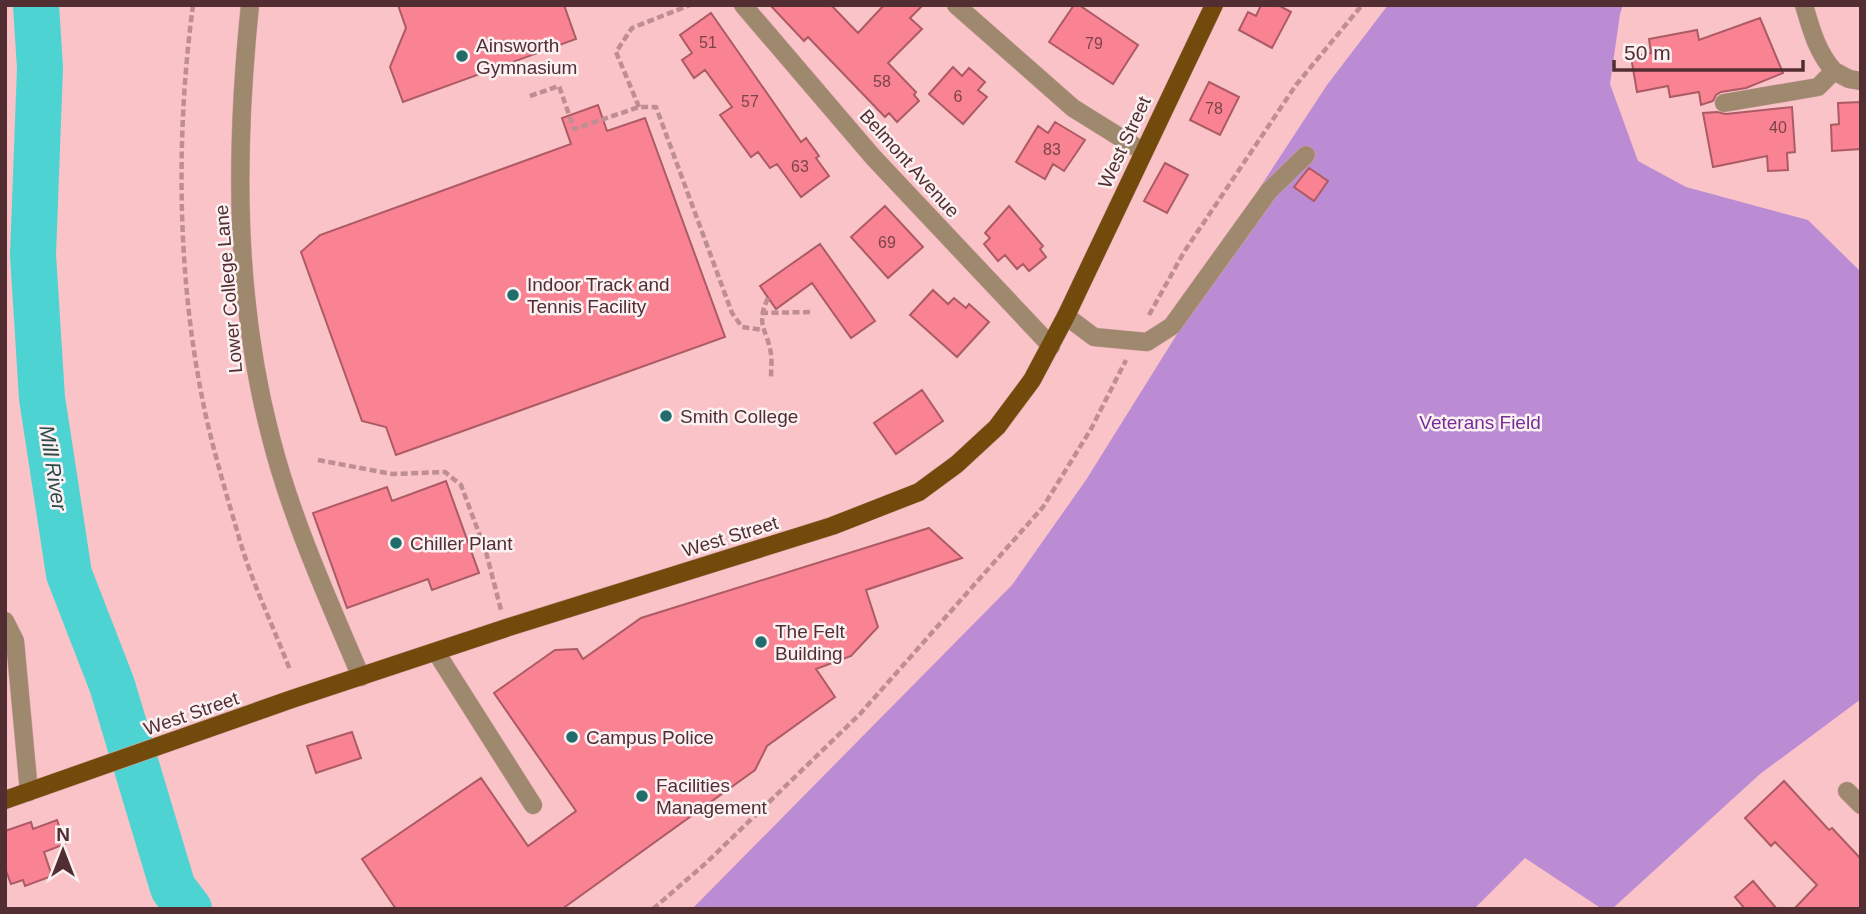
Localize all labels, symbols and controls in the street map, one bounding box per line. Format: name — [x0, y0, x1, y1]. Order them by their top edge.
scale bar — [1614, 28, 1803, 72]
house number: 51 — [699, 34, 717, 51]
place label: Ainsworth Gymnasium — [476, 35, 577, 78]
house number: 79 — [1085, 35, 1103, 52]
text: 50 m — [1624, 41, 1671, 64]
marker: Ainsworth Gymnasium — [454, 48, 470, 64]
house number: 58 — [873, 73, 891, 90]
house number: 6 — [954, 88, 963, 105]
street label: West Street — [1094, 92, 1155, 191]
house number: 57 — [741, 93, 759, 110]
house number: 78 — [1205, 100, 1223, 117]
street label: Belmont Avenue — [856, 105, 964, 222]
house number: 40 — [1769, 119, 1787, 136]
house number: 83 — [1043, 141, 1061, 158]
house number: 63 — [791, 158, 809, 175]
street label: Lower College Lane — [211, 204, 246, 374]
house number: 69 — [878, 234, 896, 251]
place label: Indoor Track and Tennis Facility — [527, 274, 670, 317]
marker: Indoor Track and Tennis Facility — [505, 287, 521, 303]
place label: Smith College — [680, 406, 798, 427]
marker: Smith College — [658, 408, 674, 424]
park label: Veterans Field — [1419, 412, 1541, 433]
water label: Mill River — [35, 423, 72, 513]
street label: West Street — [680, 512, 781, 561]
place label: Chiller Plant — [410, 533, 513, 554]
marker: Chiller Plant — [388, 535, 404, 551]
place label: The Felt Building — [775, 621, 845, 664]
marker: The Felt Building — [753, 634, 769, 650]
street label: West Street — [141, 687, 242, 740]
place label: Campus Police — [586, 727, 714, 748]
marker: Campus Police — [564, 729, 580, 745]
place label: Facilities Management — [656, 775, 768, 818]
marker: Facilities Management — [634, 788, 650, 804]
north arrow — [28, 816, 98, 886]
text: N — [56, 824, 70, 845]

